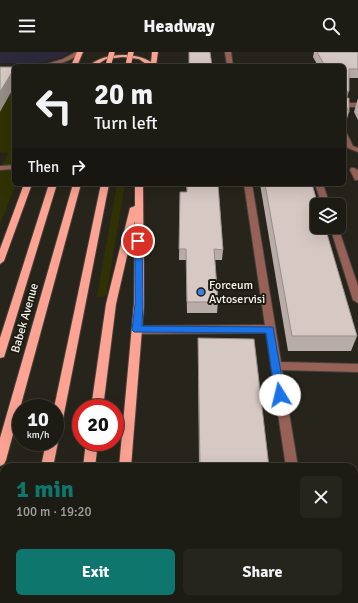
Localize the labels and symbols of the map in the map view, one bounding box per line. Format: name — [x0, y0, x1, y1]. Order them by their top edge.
pin — [121, 224, 155, 258]
place label: Forceum Avtoservisi — [209, 278, 265, 307]
street label: Babek Avenue — [8, 281, 42, 355]
marker: Forceum Avtoservisi — [196, 287, 206, 297]
position arrow — [259, 374, 301, 416]
speed limit sign: 20 — [72, 399, 124, 451]

